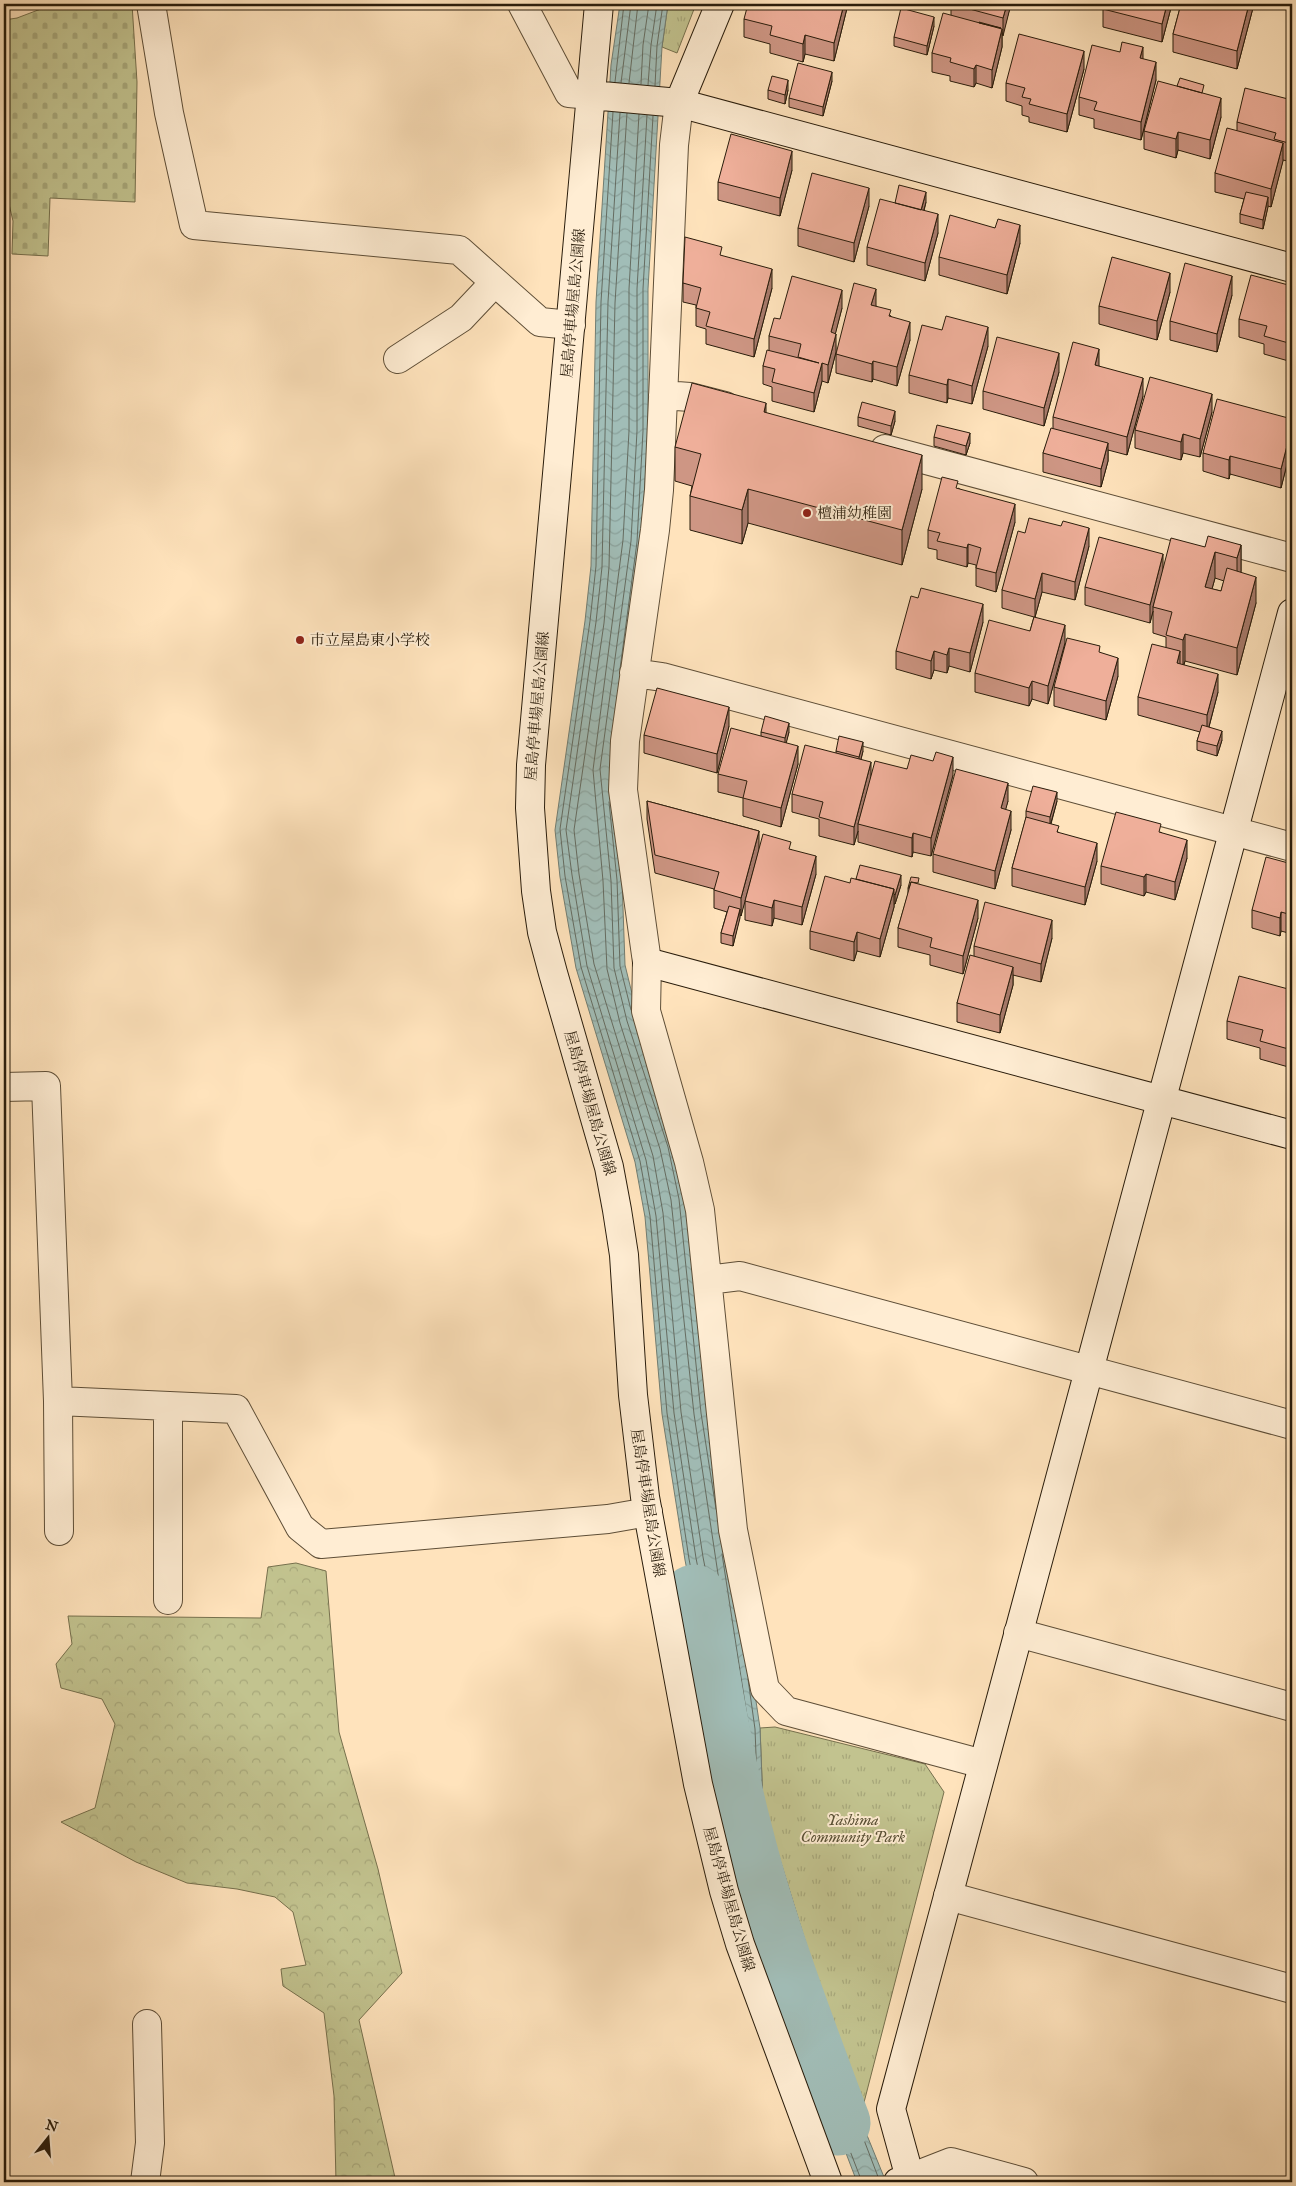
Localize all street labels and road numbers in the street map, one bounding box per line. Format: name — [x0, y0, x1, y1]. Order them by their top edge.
street label: 屋島停車場屋島公園線 — [557, 227, 589, 379]
street label: 屋島停車場屋島公園線 — [521, 630, 553, 782]
street label: 屋島停車場屋島公園線 — [561, 1028, 619, 1178]
street label: 屋島停車場屋島公園線 — [627, 1428, 669, 1578]
street label: 屋島停車場屋島公園線 — [700, 1824, 758, 1974]

